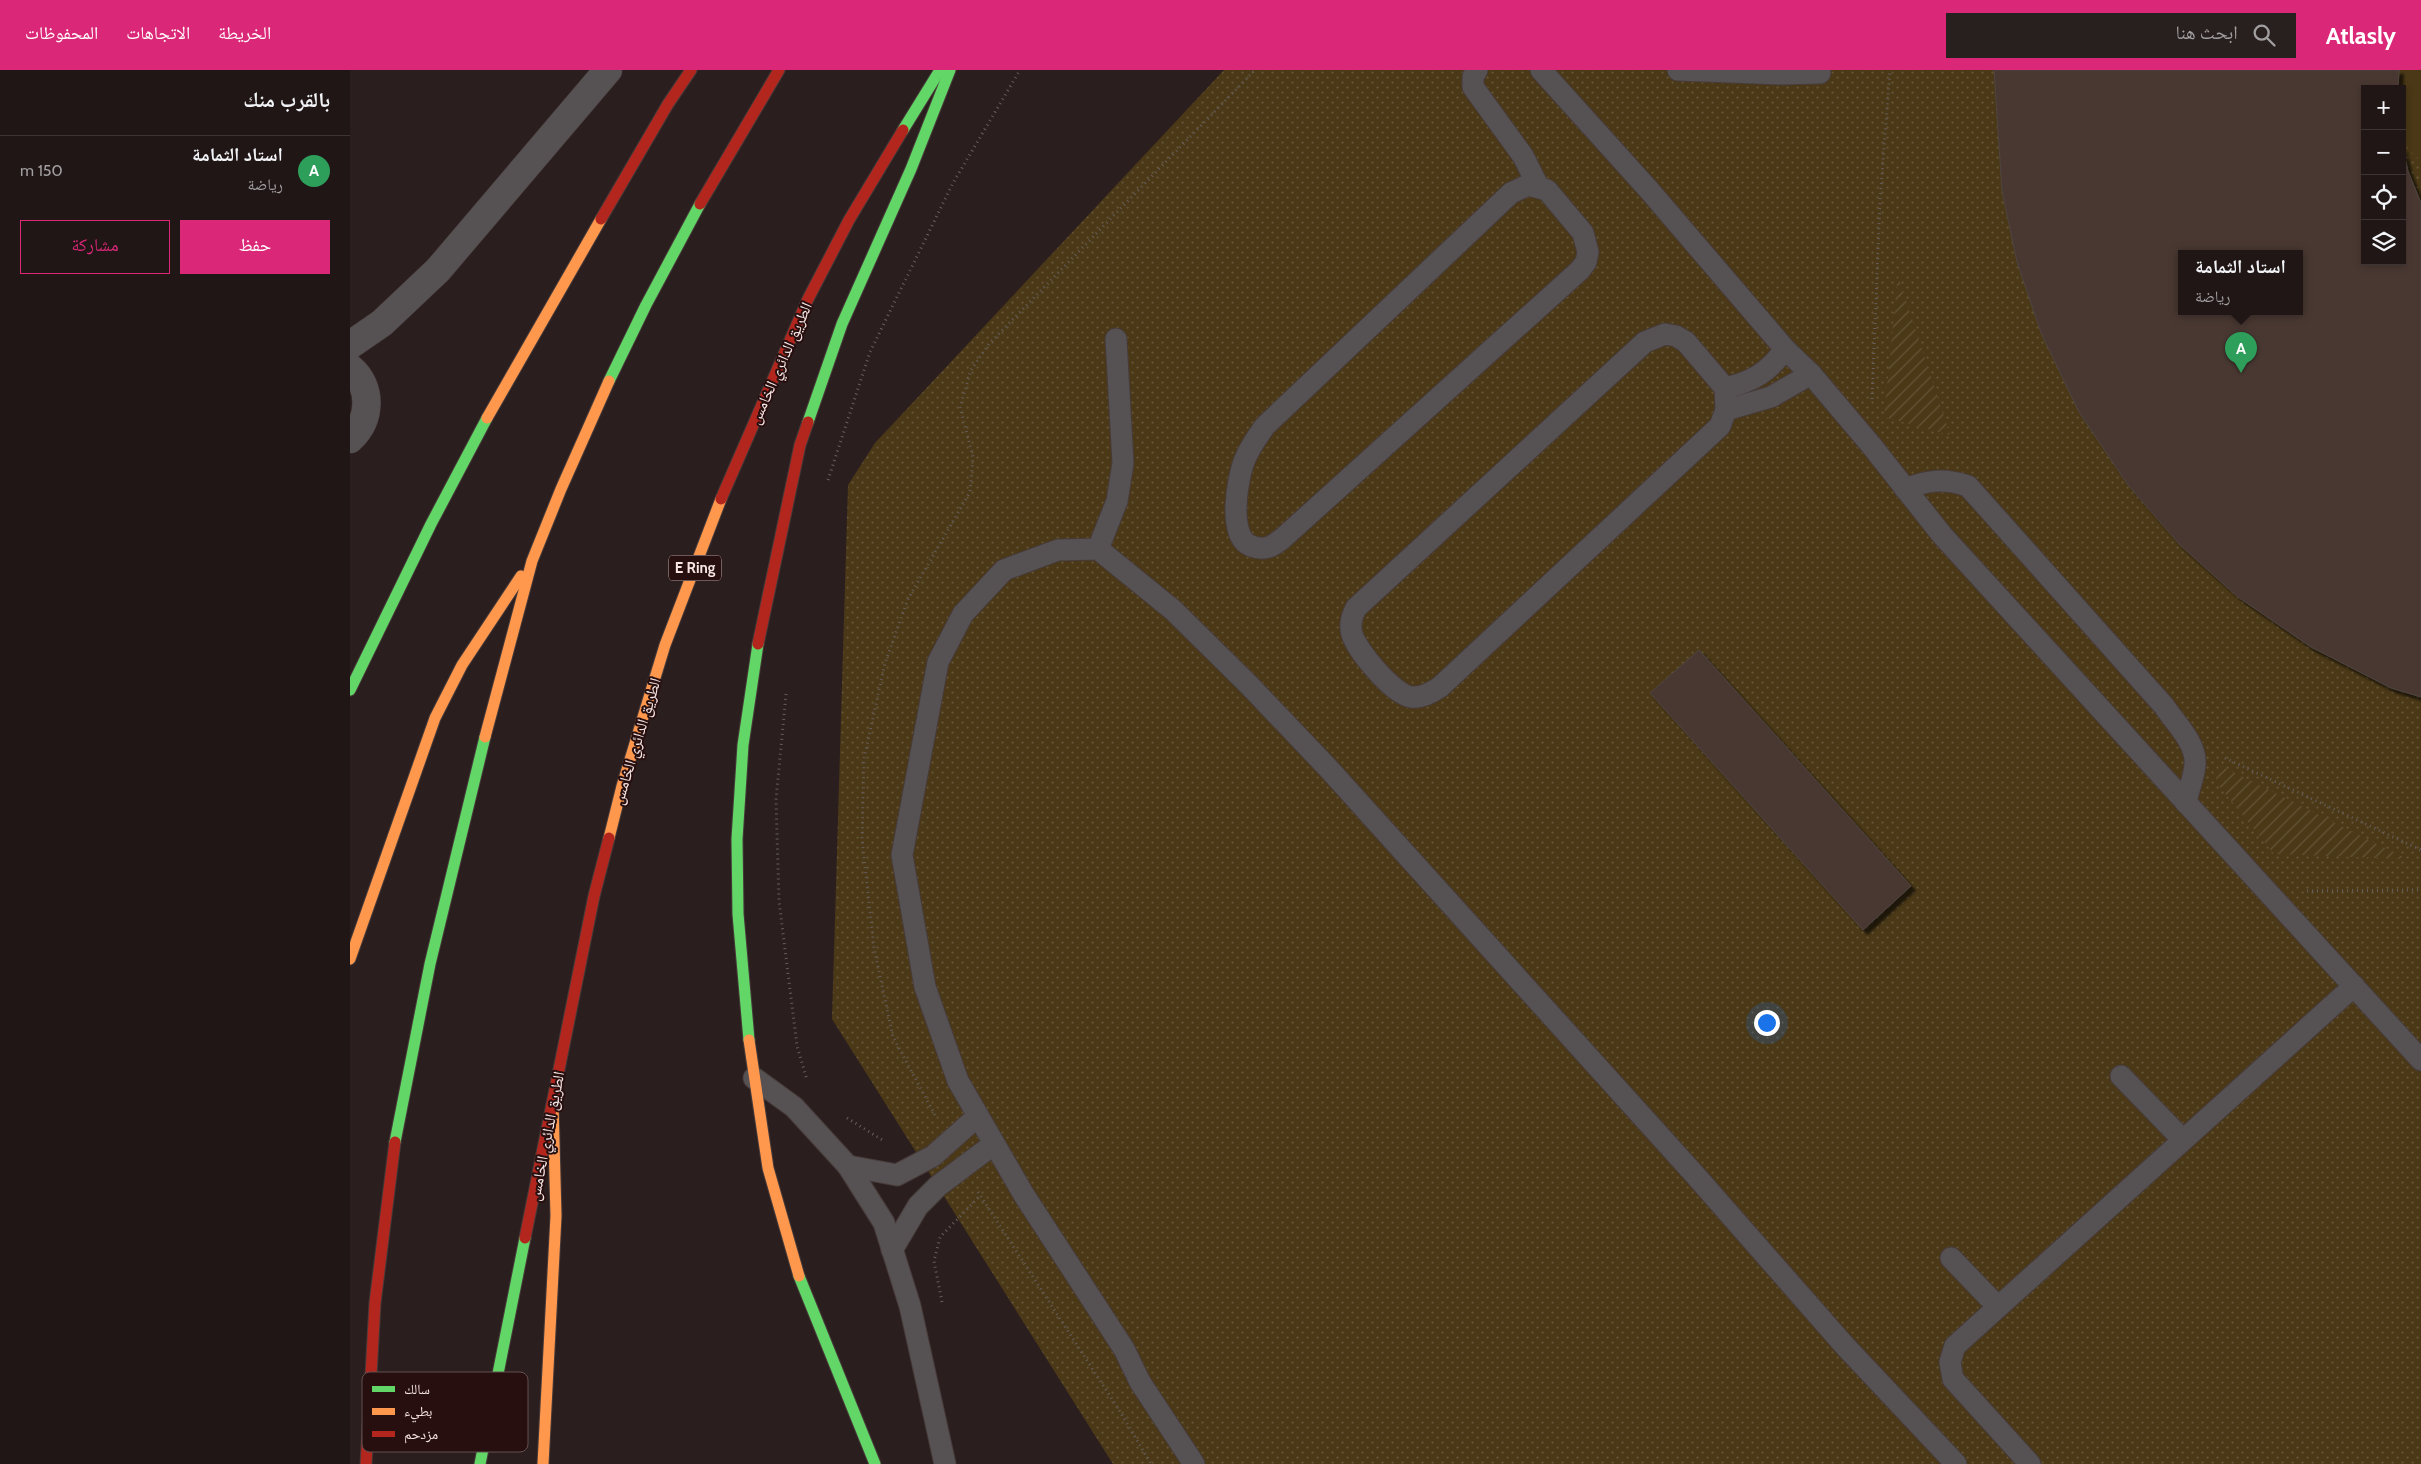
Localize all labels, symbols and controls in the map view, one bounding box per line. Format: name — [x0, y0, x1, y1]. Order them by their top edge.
search box — [1946, 13, 2296, 58]
text: ابحث هنا — [2176, 21, 2238, 44]
icon: search — [2250, 21, 2278, 49]
text: Atlasly — [2326, 21, 2396, 50]
text: المحفوظات — [25, 22, 98, 44]
text: الاتجاهات — [126, 22, 190, 44]
text: الخريطة — [218, 22, 271, 44]
map controls — [2361, 85, 2406, 265]
button: + — [2361, 85, 2406, 130]
text: بالقرب منك — [243, 87, 330, 112]
button: − — [2361, 130, 2406, 175]
text: استاد الثمامة — [192, 143, 283, 166]
text: 150 m — [20, 161, 63, 180]
text: A — [309, 161, 319, 180]
text: رياضة — [247, 175, 283, 194]
button: locate — [2361, 175, 2406, 220]
button: مشاركة — [20, 220, 170, 274]
button: حفظ — [180, 220, 330, 274]
button: layers — [2361, 220, 2406, 265]
popup — [2178, 250, 2303, 315]
text: استاد الثمامة — [2195, 255, 2286, 278]
text: رياضة — [2195, 287, 2230, 306]
street label: الطريق الدائري الخامس — [745, 299, 819, 428]
pin: A — [2225, 332, 2257, 373]
road number: E Ring — [669, 556, 721, 580]
street label: الطريق الدائري الخامس — [608, 675, 668, 808]
your location — [1754, 1010, 1780, 1036]
street label: الطريق الدائري الخامس — [525, 1070, 571, 1203]
legend — [362, 1372, 528, 1452]
text: سالك — [404, 1380, 430, 1398]
text: بطيء — [404, 1402, 433, 1423]
text: مزدحم — [404, 1425, 438, 1444]

